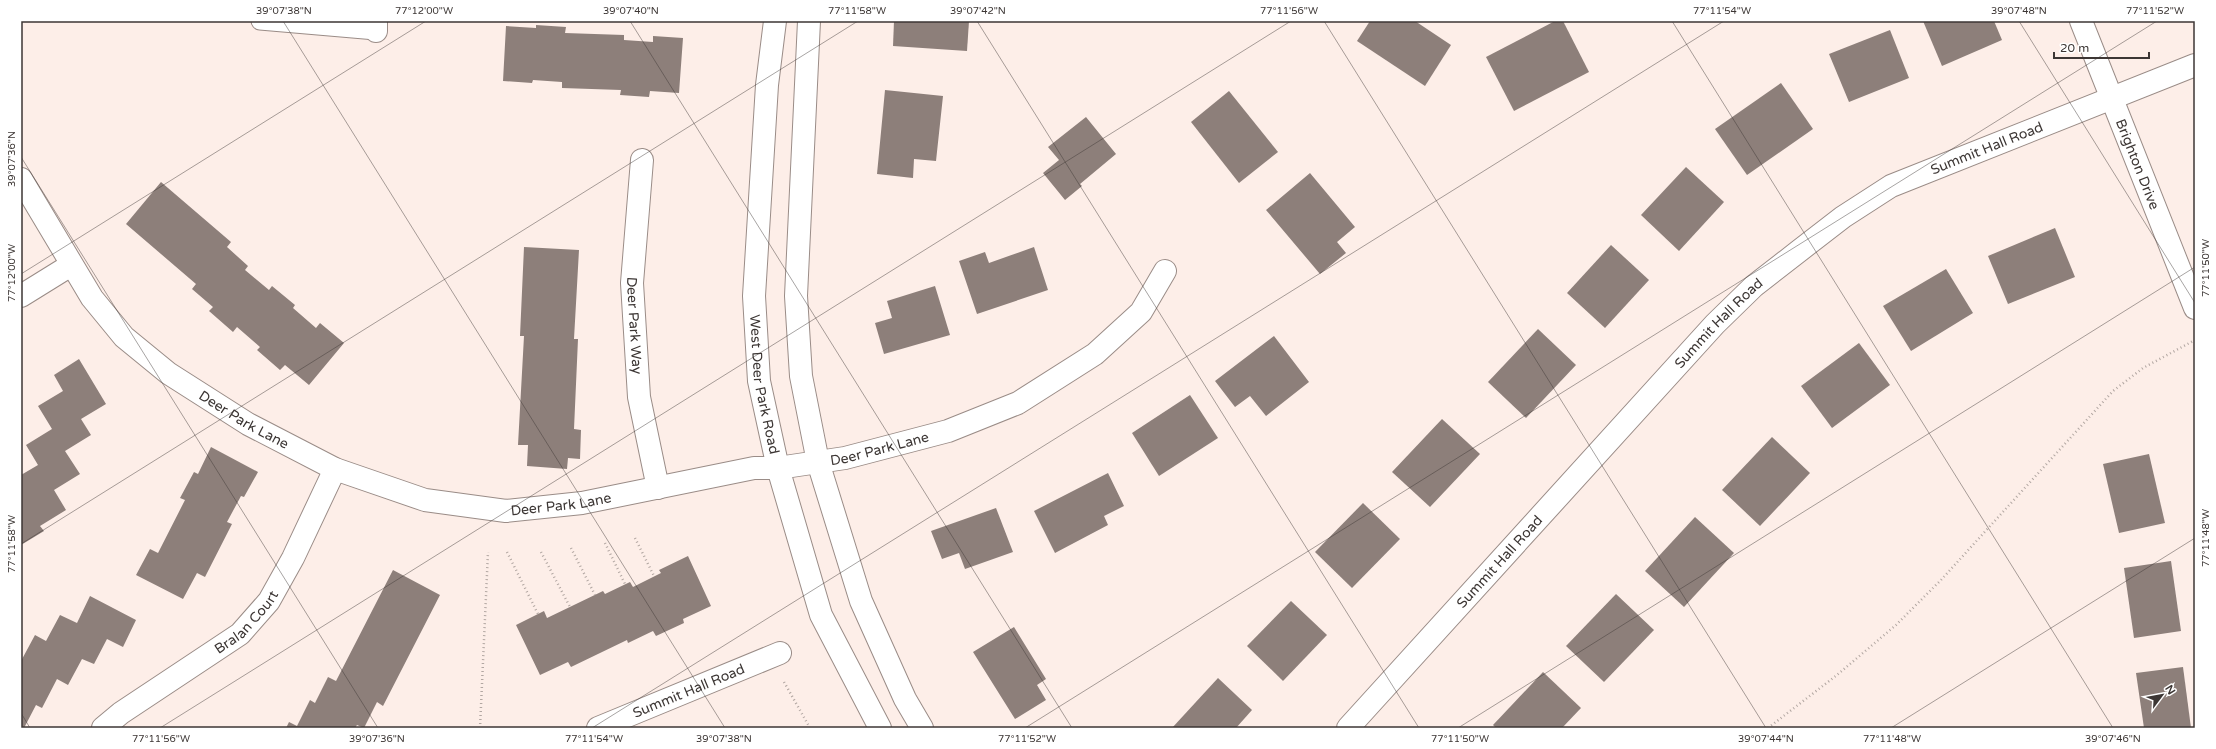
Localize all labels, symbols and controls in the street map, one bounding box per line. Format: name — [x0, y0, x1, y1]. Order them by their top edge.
text: 39°07'38"N — [256, 5, 312, 17]
text: 77°12'00"W — [395, 5, 453, 17]
text: 39°07'40"N — [603, 5, 659, 17]
text: 77°11'58"W — [828, 5, 886, 17]
text: 39°07'42"N — [950, 5, 1006, 17]
text: 77°11'56"W — [1260, 5, 1318, 17]
text: 77°11'54"W — [1693, 5, 1751, 17]
text: 39°07'48"N — [1991, 5, 2047, 17]
text: 77°11'52"W — [2126, 5, 2184, 17]
scale bar — [2054, 34, 2149, 60]
text: 20 m — [2060, 41, 2089, 55]
street label: Brighton Drive — [2112, 116, 2163, 212]
street label: Summit Hall Road — [1928, 118, 2046, 178]
text: 39°07'36"N — [6, 131, 18, 187]
text: 77°11'50"W — [2200, 239, 2212, 297]
text: 77°12'00"W — [6, 244, 18, 302]
street label: Summit Hall Road — [1671, 274, 1766, 372]
street label: Deer Park Way — [623, 276, 646, 375]
street label: West Deer Park Road — [746, 314, 783, 456]
street label: Deer Park Lane — [196, 387, 292, 453]
street label: Deer Park Lane — [829, 428, 931, 469]
street label: Deer Park Lane — [510, 489, 613, 519]
text: 77°11'48"W — [2200, 509, 2212, 567]
street label: Summit Hall Road — [1453, 512, 1546, 612]
text: 77°11'58"W — [6, 515, 18, 573]
street label: Bralan Court — [211, 587, 282, 658]
street label: Summit Hall Road — [630, 660, 747, 722]
north arrow — [2142, 675, 2182, 715]
text: N — [2162, 683, 2178, 697]
text: 77°11'56"W — [132, 733, 190, 745]
text: 39°07'36"N — [349, 733, 405, 745]
text: 77°11'54"W — [565, 733, 623, 745]
text: 39°07'38"N — [696, 733, 752, 745]
text: 77°11'52"W — [998, 733, 1056, 745]
text: 77°11'50"W — [1431, 733, 1489, 745]
text: 39°07'44"N — [1738, 733, 1794, 745]
text: 77°11'48"W — [1863, 733, 1921, 745]
text: 39°07'46"N — [2085, 733, 2141, 745]

